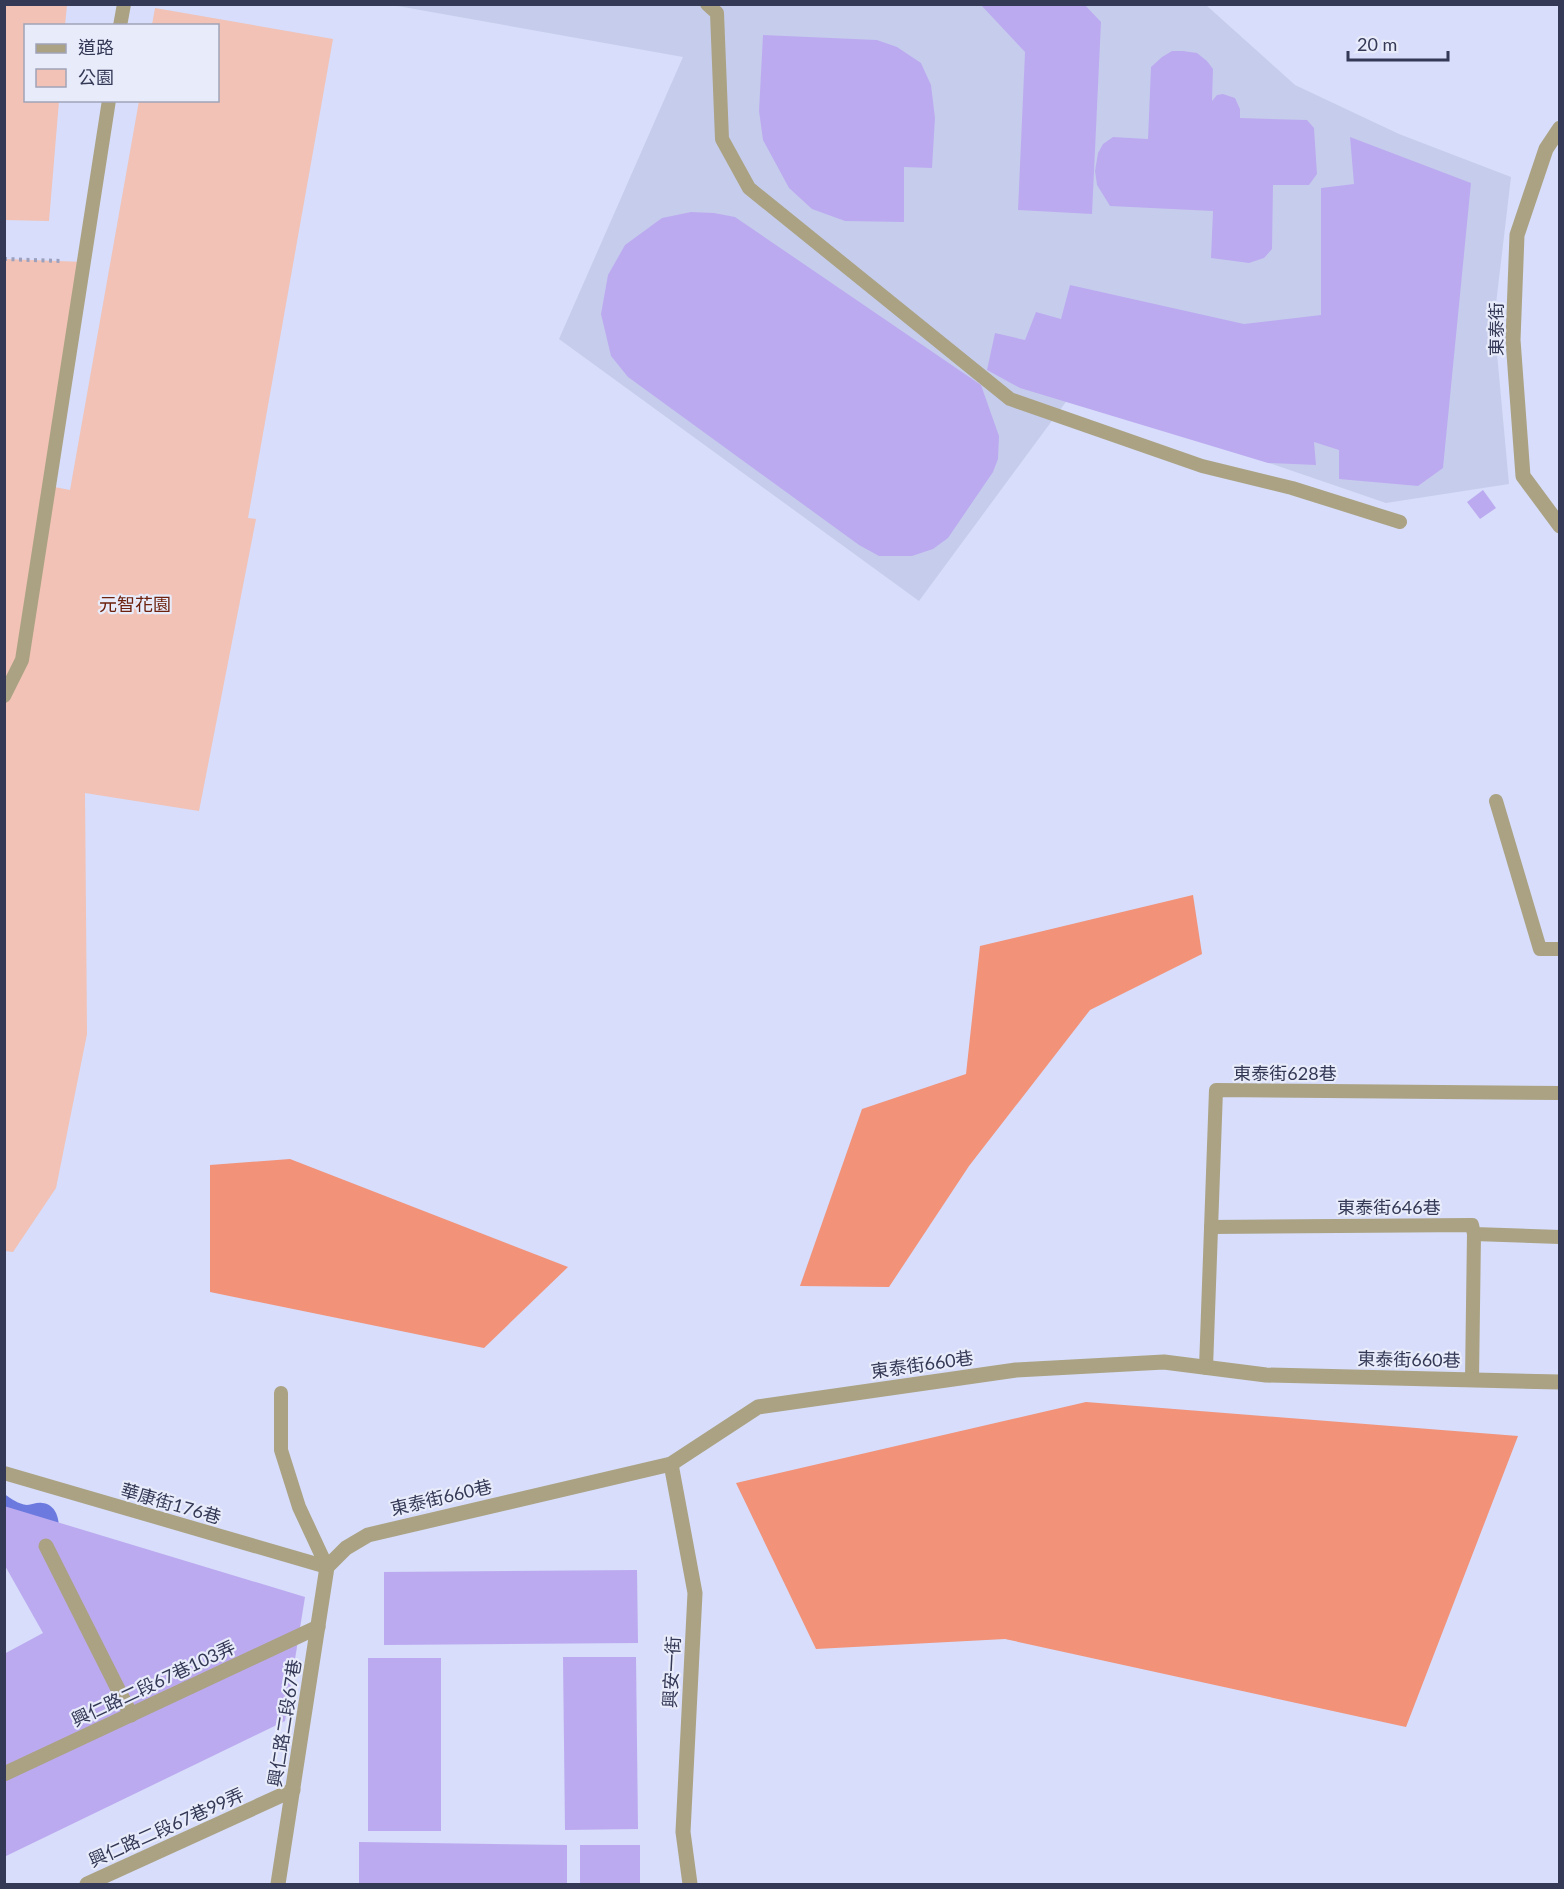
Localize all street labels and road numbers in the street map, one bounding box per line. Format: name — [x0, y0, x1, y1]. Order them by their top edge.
street label: 東泰街 — [1485, 302, 1507, 356]
street label: 東泰街628巷 — [1233, 1062, 1337, 1084]
street label: 東泰街646巷 — [1337, 1196, 1441, 1218]
street label: 東泰街660巷 — [869, 1346, 975, 1382]
street label: 東泰街660巷 — [1357, 1347, 1461, 1371]
street label: 東泰街660巷 — [388, 1475, 494, 1519]
street label: 華康街176巷 — [118, 1478, 224, 1528]
street label: 興仁路二段67巷103弄 — [68, 1635, 238, 1731]
street label: 興安一街 — [658, 1635, 684, 1709]
street label: 興仁路二段67巷 — [263, 1658, 305, 1788]
street label: 興仁路二段67巷99弄 — [85, 1783, 247, 1871]

